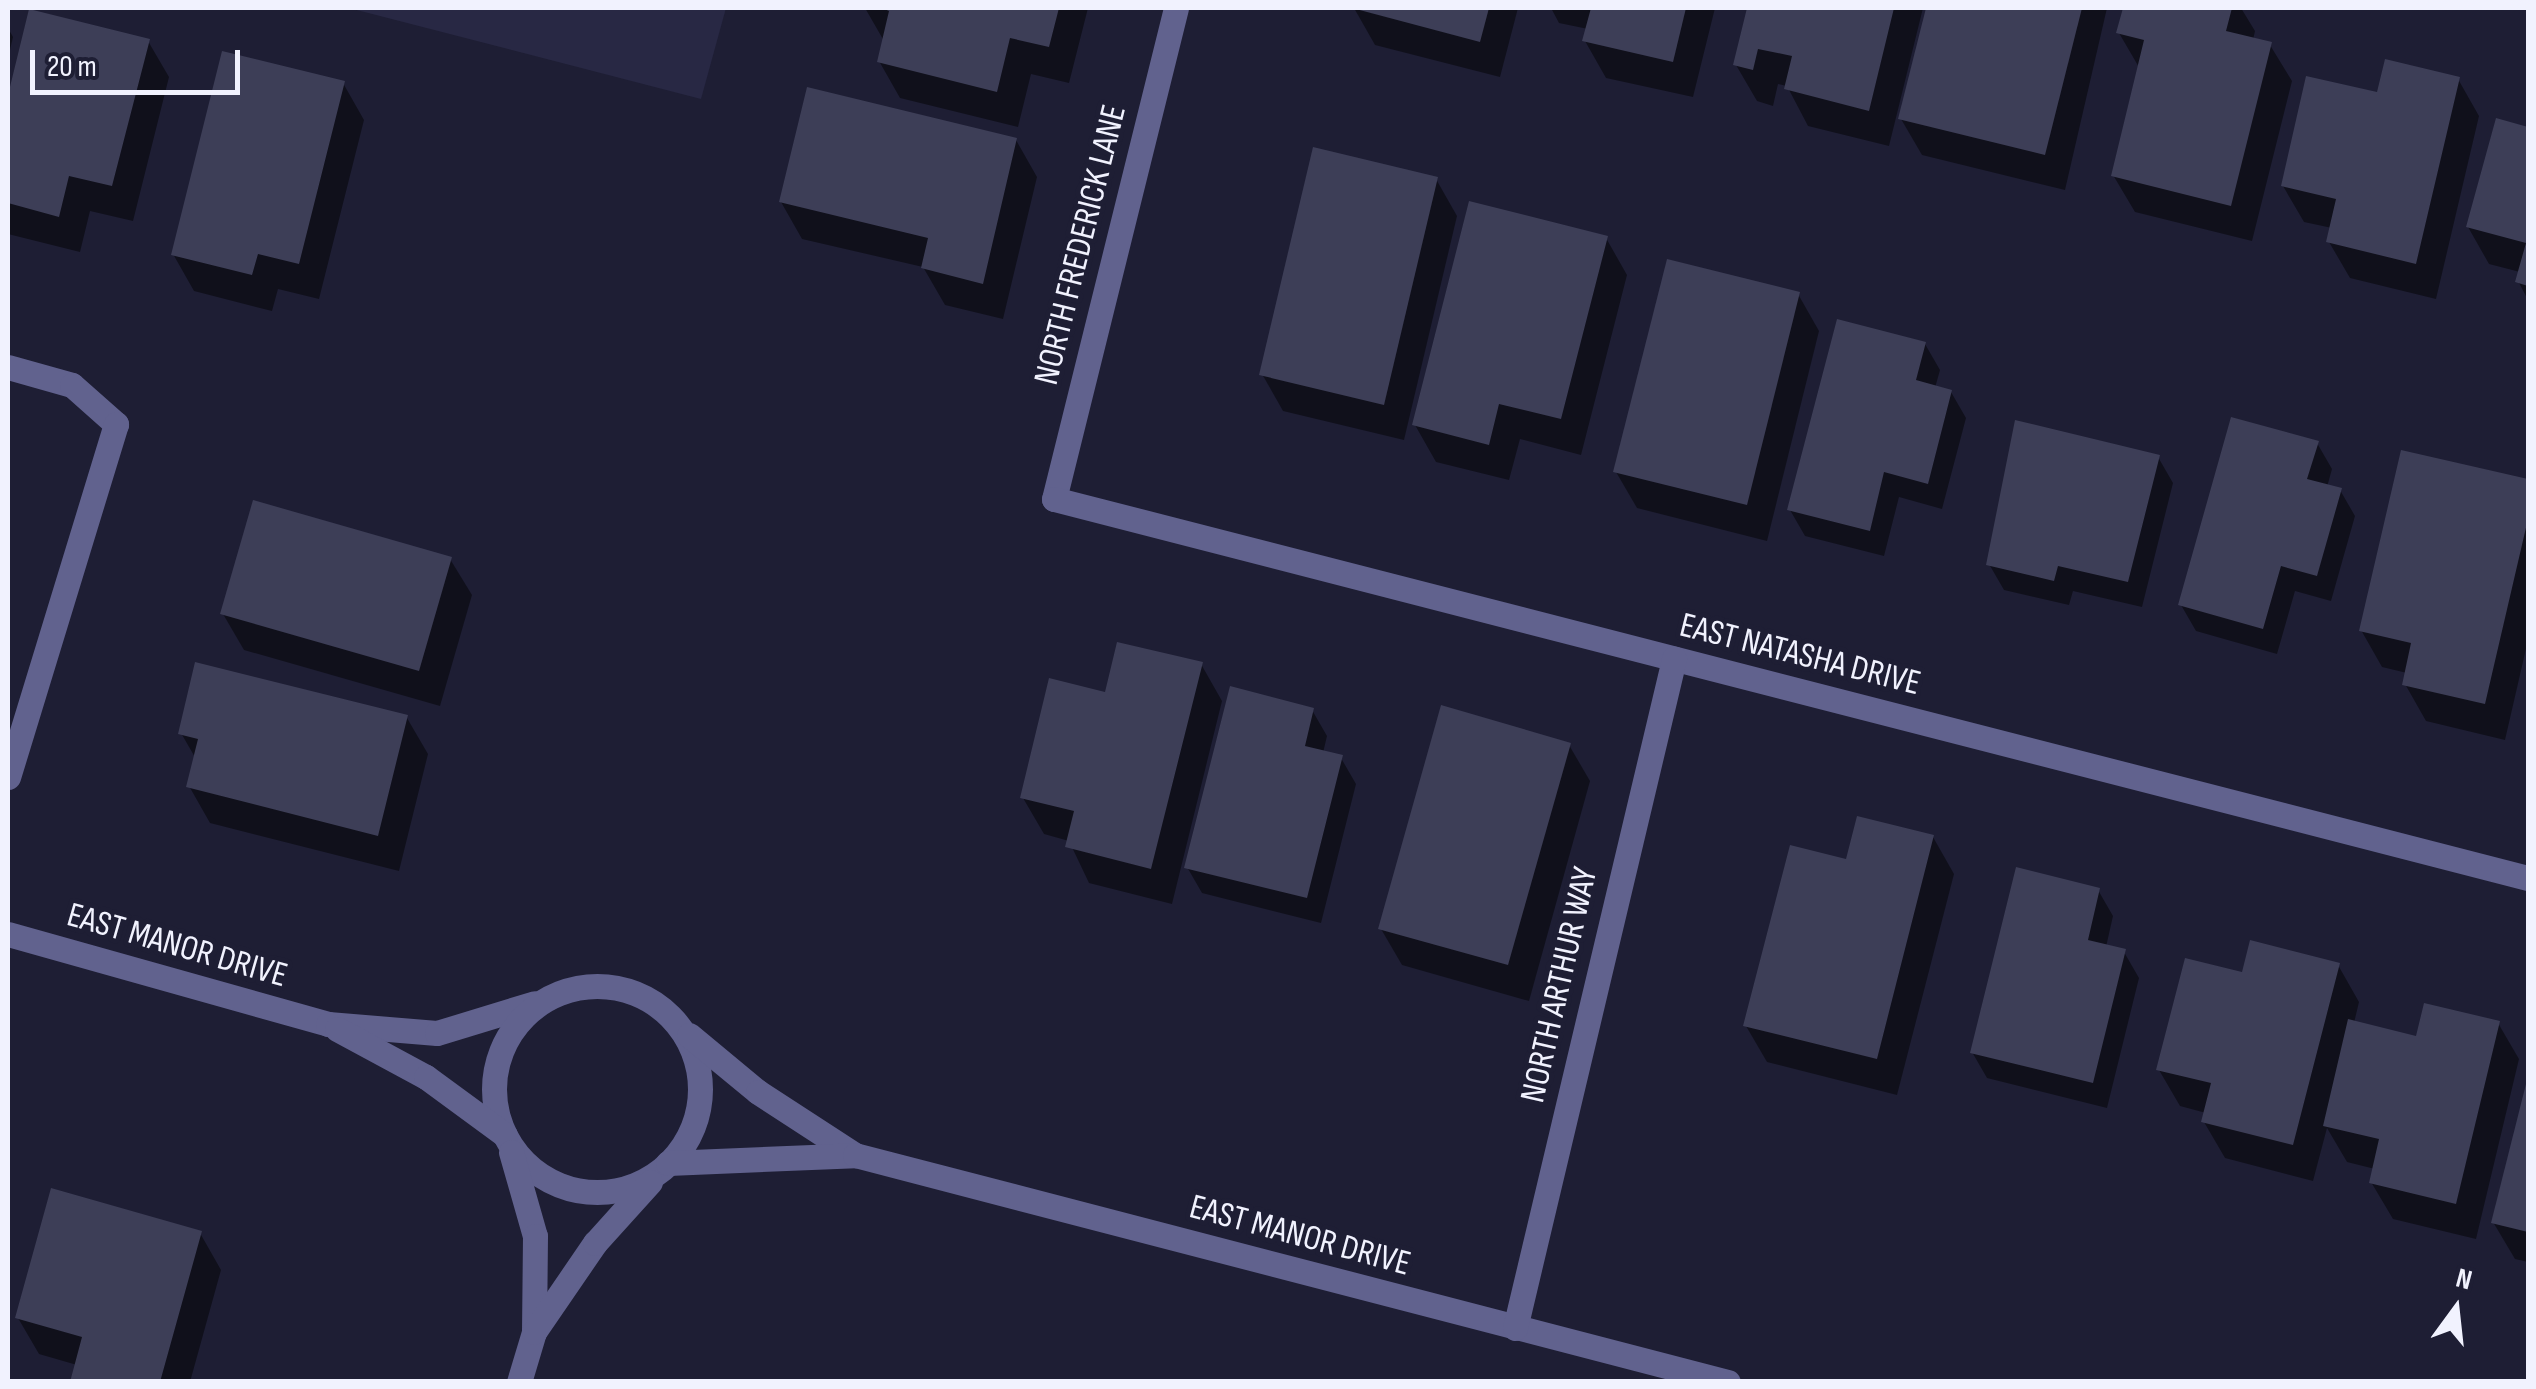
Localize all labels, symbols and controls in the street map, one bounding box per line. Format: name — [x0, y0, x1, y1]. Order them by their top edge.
scale bar — [35, 30, 245, 92]
text: 20 m — [47, 49, 97, 85]
street label: NORTH FREDERICK LANE — [1026, 101, 1136, 389]
street label: EAST NATASHA DRIVE — [1675, 605, 1925, 705]
street label: NORTH ARTHUR WAY — [1513, 863, 1607, 1107]
street label: EAST MANOR DRIVE — [62, 895, 292, 997]
street label: EAST MANOR DRIVE — [1185, 1186, 1415, 1286]
north arrow — [2406, 1259, 2506, 1359]
text: N — [2452, 1262, 2475, 1297]

